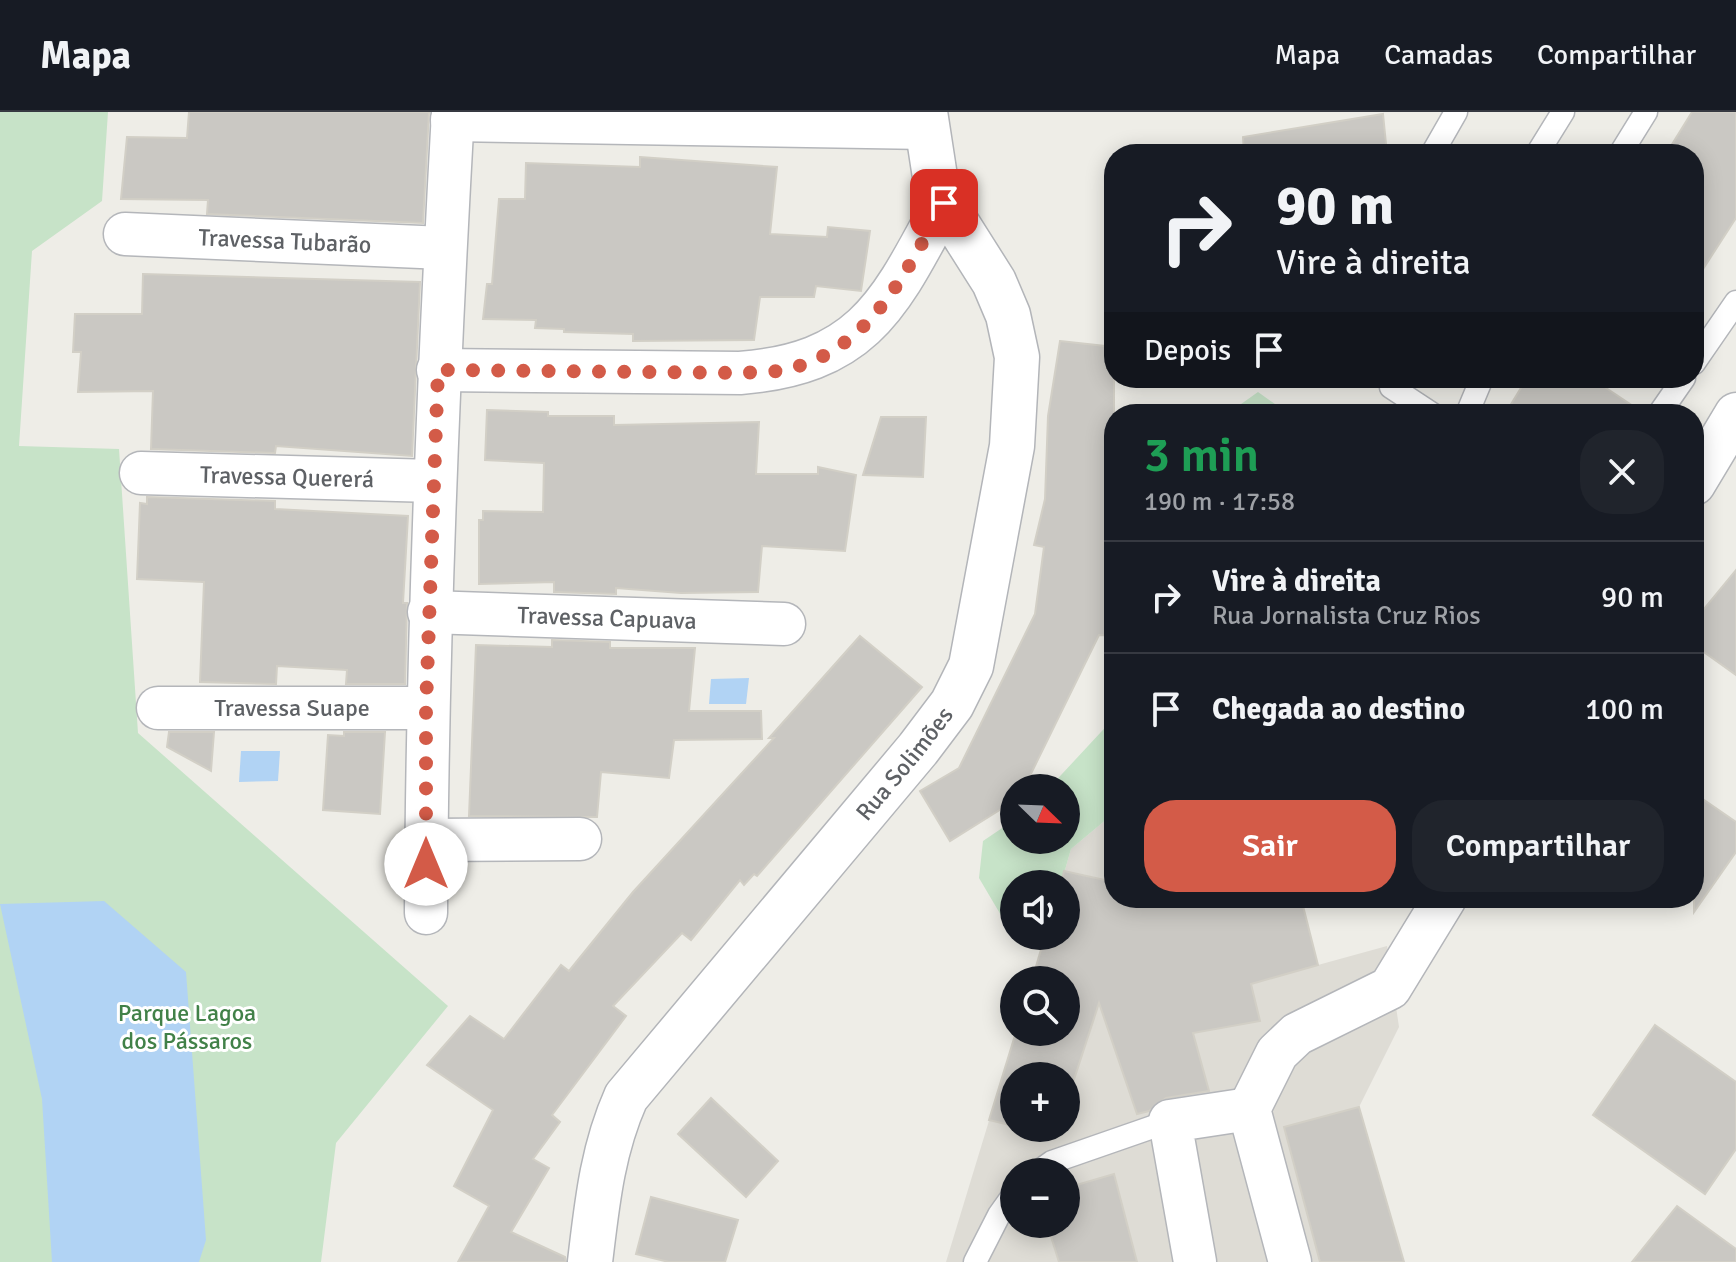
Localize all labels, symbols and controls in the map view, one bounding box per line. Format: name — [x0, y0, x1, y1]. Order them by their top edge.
text: Mapa — [40, 32, 131, 79]
text: Mapa — [1274, 38, 1340, 72]
text: Camadas — [1384, 38, 1493, 72]
text: Compartilhar — [1537, 38, 1696, 72]
pin — [910, 169, 978, 237]
text: 90 m — [1276, 171, 1394, 240]
icon: right — [1144, 176, 1248, 280]
icon: arrive — [922, 181, 966, 225]
street label: Travessa Tubarão — [198, 222, 372, 260]
text: Vire à direita — [1276, 240, 1471, 285]
icon: arrive — [1247, 328, 1291, 372]
text: Depois — [1144, 332, 1231, 369]
text: 3 min — [1144, 426, 1259, 485]
button: close — [1580, 430, 1664, 514]
street label: Travessa Quererá — [199, 460, 374, 494]
text: 190 m · 17:58 — [1144, 486, 1295, 518]
text: Vire à direita — [1212, 563, 1381, 600]
icon: right — [1144, 575, 1188, 619]
text: 90 m — [1601, 579, 1664, 616]
street label: Travessa Capuava — [517, 600, 697, 636]
text: Rua Jornalista Cruz Rios — [1212, 600, 1481, 632]
icon: arrive — [1144, 687, 1188, 731]
text: Chegada ao destino — [1212, 691, 1465, 728]
text: 100 m — [1585, 691, 1664, 728]
street label: Travessa Suape — [214, 693, 370, 723]
street label: Rua Solimões — [849, 701, 960, 827]
north arrow — [1000, 774, 1080, 854]
map controls — [1000, 774, 1080, 1238]
button: Sair — [1144, 800, 1396, 892]
button: Compartilhar — [1412, 800, 1664, 892]
position arrow — [384, 822, 468, 906]
button: sound — [1000, 870, 1080, 950]
button: search — [1000, 966, 1080, 1046]
park label: Parque Lagoa dos Pássaros — [118, 998, 256, 1056]
button: + — [1000, 1062, 1080, 1142]
button: − — [1000, 1158, 1080, 1238]

